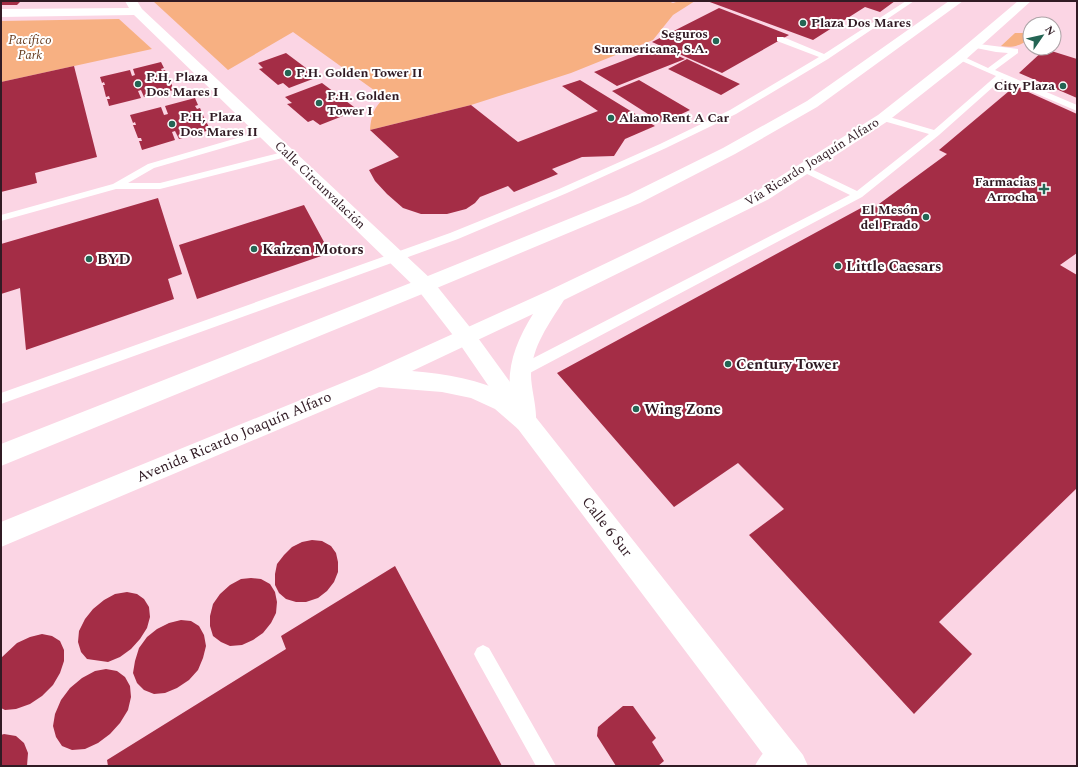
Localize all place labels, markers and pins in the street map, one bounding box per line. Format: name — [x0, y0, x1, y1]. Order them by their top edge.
place label: Plaza Dos Mares — [811, 13, 911, 33]
marker: Plaza Dos Mares — [798, 18, 808, 28]
place label: Seguros Suramericana, S.A. — [594, 24, 708, 59]
marker: Seguros Suramericana, S.A. — [711, 36, 721, 46]
place label: P.H. Golden Tower II — [296, 63, 423, 83]
place label: P.H, Plaza Dos Mares I — [146, 67, 218, 102]
marker: P.H. Golden Tower II — [283, 68, 293, 78]
place label: City Plaza — [994, 76, 1055, 96]
marker: P.H, Plaza Dos Mares I — [133, 79, 143, 89]
marker: City Plaza — [1058, 81, 1068, 91]
place label: P.H. Golden Tower I — [327, 86, 399, 121]
marker: P.H. Golden Tower I — [314, 98, 324, 108]
place label: P.H, Plaza Dos Mares II — [180, 107, 258, 142]
place label: Alamo Rent A Car — [619, 108, 729, 128]
marker: Alamo Rent A Car — [606, 113, 616, 123]
marker: P.H, Plaza Dos Mares II — [167, 119, 177, 129]
place label: Farmacias Arrocha — [974, 172, 1036, 207]
marker: Farmacias Arrocha — [1039, 184, 1049, 194]
place label: El Mesón del Prado — [861, 200, 918, 235]
marker: El Mesón del Prado — [921, 212, 931, 222]
place label: Kaizen Motors — [262, 238, 364, 261]
marker: Kaizen Motors — [249, 244, 259, 254]
place label: BYD — [97, 248, 131, 271]
marker: BYD — [84, 254, 94, 264]
place label: Little Caesars — [846, 255, 941, 278]
marker: Little Caesars — [833, 261, 843, 271]
place label: Century Tower — [736, 353, 839, 376]
marker: Century Tower — [723, 359, 733, 369]
place label: Wing Zone — [644, 398, 721, 421]
marker: Wing Zone — [631, 404, 641, 414]

